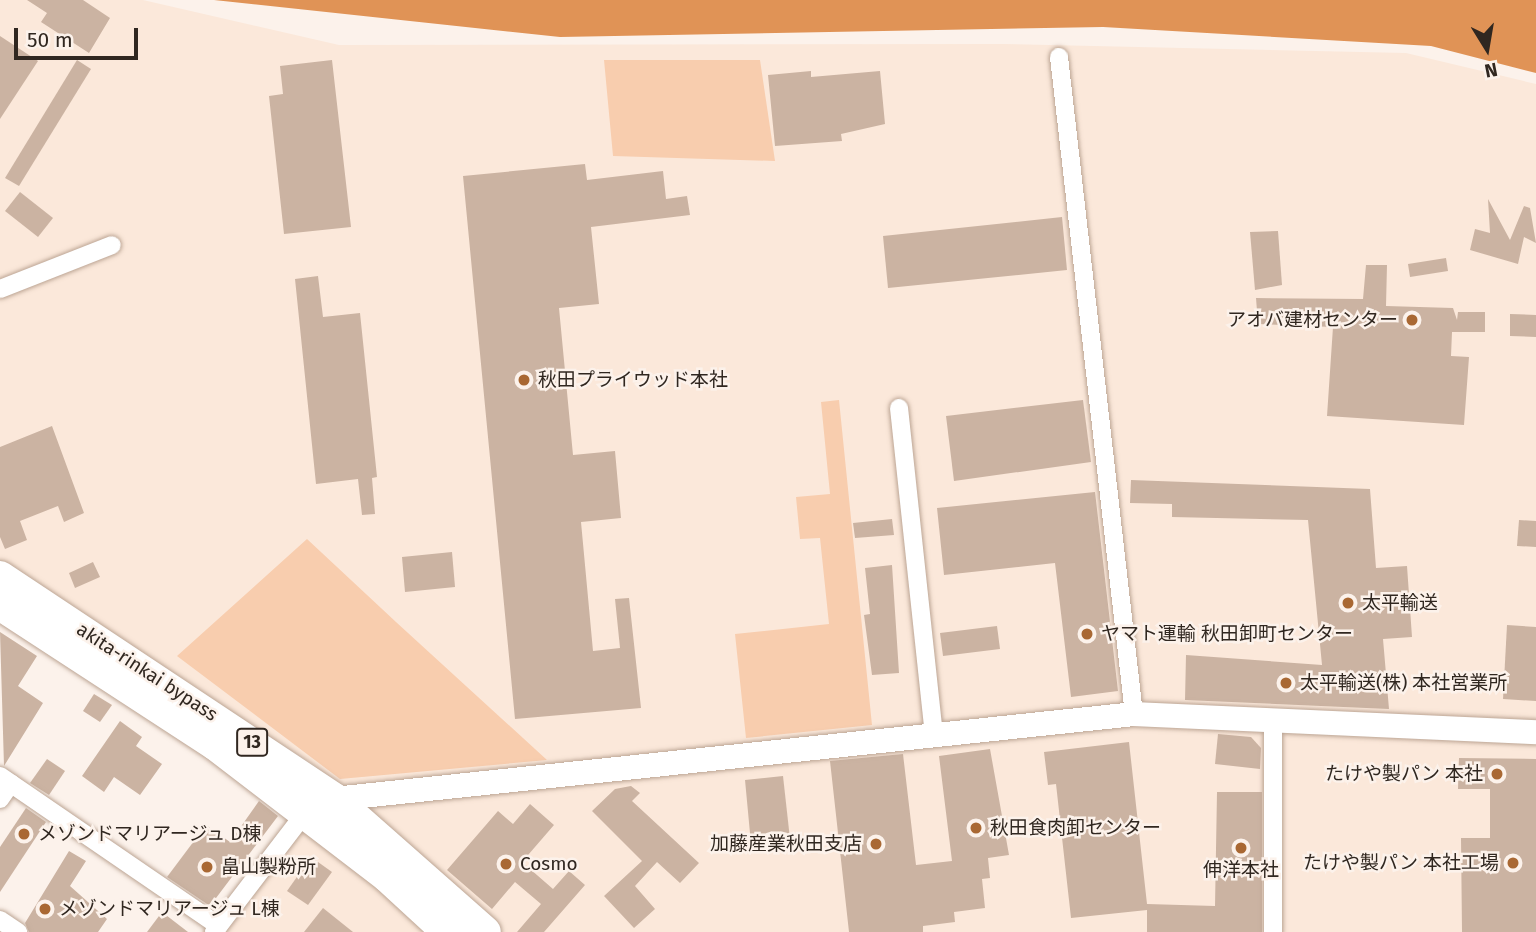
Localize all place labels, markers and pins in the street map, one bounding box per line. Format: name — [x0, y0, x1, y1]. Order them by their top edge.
place label: アオバ建材センター — [1227, 309, 1398, 331]
marker: アオバ建材センター — [1404, 312, 1420, 328]
place label: 秋田プライウッド本社 — [538, 369, 728, 391]
marker: 秋田プライウッド本社 — [516, 372, 532, 388]
place label: 太平輸送 — [1362, 592, 1438, 614]
marker: 太平輸送 — [1340, 595, 1356, 611]
place label: ヤマト運輸 秋田卸町センター — [1101, 623, 1353, 645]
marker: ヤマト運輸 秋田卸町センター — [1079, 626, 1095, 642]
place label: 太平輸送(株) 本社営業所 — [1300, 672, 1507, 694]
marker: 太平輸送(株) 本社営業所 — [1278, 675, 1294, 691]
place label: たけや製パン 本社 — [1326, 763, 1483, 785]
marker: たけや製パン 本社 — [1489, 766, 1505, 782]
place label: 秋田食肉卸センター — [990, 817, 1161, 839]
marker: 秋田食肉卸センター — [968, 820, 984, 836]
place label: メゾンドマリアージュ D棟 — [38, 823, 263, 845]
marker: メゾンドマリアージュ D棟 — [16, 826, 32, 842]
place label: 加藤産業秋田支店 — [710, 833, 862, 855]
marker: 加藤産業秋田支店 — [868, 836, 884, 852]
marker: 伸洋本社 — [1233, 840, 1249, 856]
place label: たけや製パン 本社工場 — [1304, 852, 1499, 874]
place label: Cosmo — [520, 853, 578, 875]
marker: たけや製パン 本社工場 — [1505, 855, 1521, 871]
place label: 畠山製粉所 — [221, 856, 316, 878]
marker: Cosmo — [498, 856, 514, 872]
marker: 畠山製粉所 — [199, 859, 215, 875]
place label: 伸洋本社 — [1203, 859, 1279, 881]
place label: メゾンドマリアージュ L棟 — [59, 898, 281, 920]
marker: メゾンドマリアージュ L棟 — [37, 901, 53, 917]

